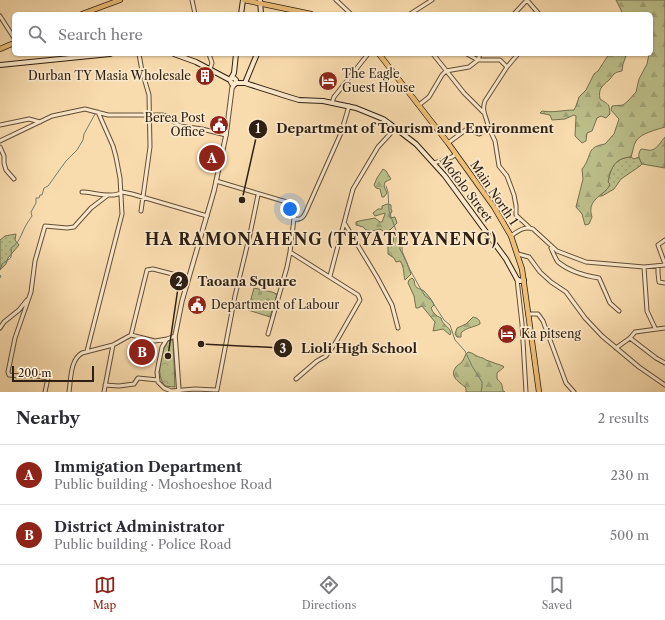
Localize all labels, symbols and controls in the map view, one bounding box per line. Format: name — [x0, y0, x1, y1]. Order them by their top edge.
search box — [12, 12, 653, 56]
icon: search — [26, 23, 48, 45]
text: Search here — [58, 25, 143, 44]
building icon: Durban TY Masia Wholesale — [194, 65, 216, 87]
place label: The Eagle Guest House — [342, 66, 415, 95]
place label: Durban TY Masia Wholesale — [28, 68, 191, 83]
hotel icon: The Eagle Guest House — [317, 70, 339, 92]
place label: Berea Post Office — [145, 110, 206, 139]
public building icon: Berea Post Office — [208, 114, 230, 136]
callout: Department of Tourism and Environment — [248, 116, 562, 141]
text: Department of Tourism and Environment — [276, 120, 555, 136]
text: 1 — [255, 121, 261, 136]
pin: A — [199, 143, 225, 173]
street label: Mofolo Street — [437, 153, 497, 225]
street label: Main North 1 — [467, 158, 522, 228]
your location — [280, 199, 300, 219]
district label: HA RAMONAHENG (TEYATEYANENG) — [145, 229, 497, 249]
callout: Taoana Square — [169, 269, 304, 294]
text: Taoana Square — [198, 273, 297, 289]
text: 2 — [175, 274, 183, 289]
public building icon: Department of Labour — [186, 294, 208, 316]
place label: Department of Labour — [211, 297, 339, 312]
hotel icon: Ka pitseng — [496, 323, 518, 345]
place label: Ka pitseng — [521, 326, 581, 341]
callout: Lioli High School — [273, 336, 425, 361]
pin: B — [129, 337, 155, 367]
text: Lioli High School — [301, 340, 417, 356]
text: 3 — [280, 341, 287, 356]
scale bar — [12, 364, 94, 383]
text: 200 m — [18, 366, 51, 380]
text: Nearby — [16, 408, 80, 428]
text: 2 results — [598, 410, 649, 426]
text: Immigation Department — [54, 457, 242, 476]
text: A — [24, 467, 34, 483]
text: 230 m — [611, 467, 649, 483]
text: Public building · Moshoeshoe Road — [54, 476, 272, 492]
text: District Administrator — [54, 517, 224, 536]
text: B — [24, 527, 34, 543]
text: 500 m — [610, 527, 649, 543]
text: Public building · Police Road — [54, 536, 231, 552]
tab: Map — [93, 574, 116, 612]
tab: Directions — [302, 574, 356, 612]
tab: Saved — [542, 574, 572, 612]

